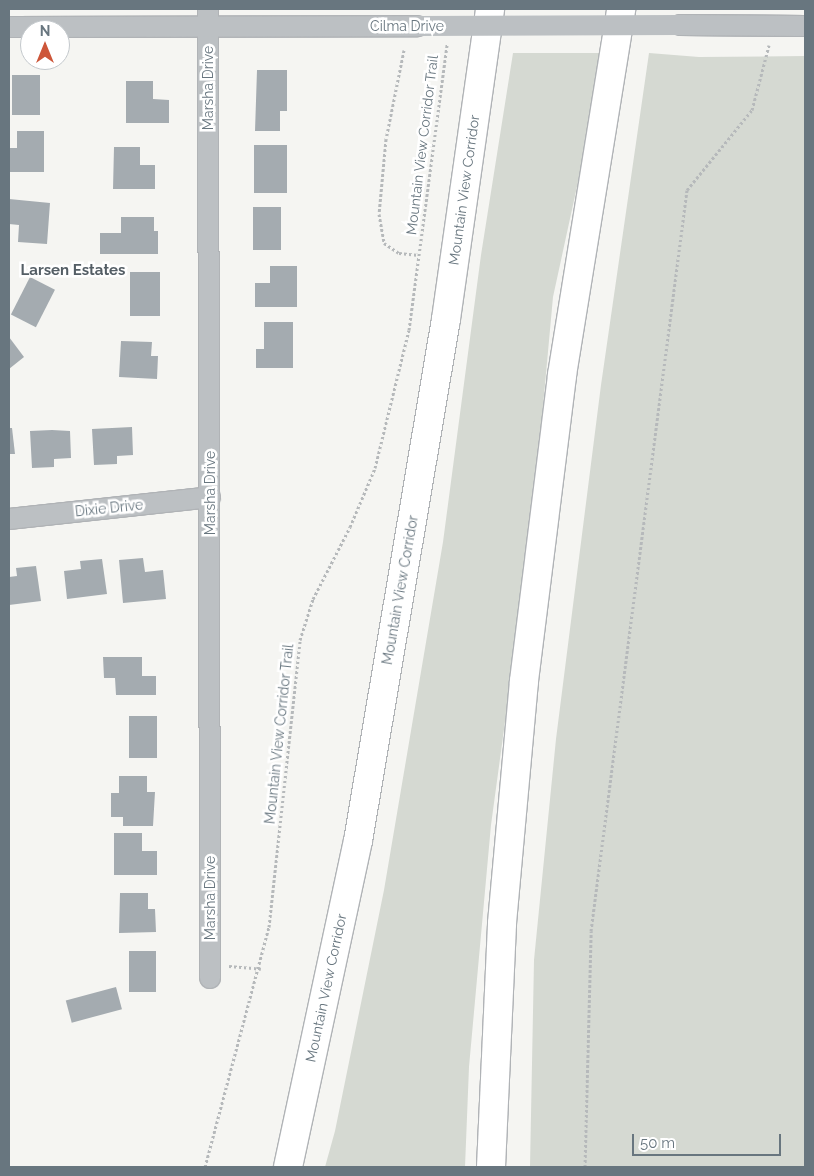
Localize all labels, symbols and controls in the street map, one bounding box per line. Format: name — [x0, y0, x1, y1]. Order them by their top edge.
street label: Cilma Drive — [370, 18, 444, 34]
north arrow — [20, 20, 70, 70]
text: N — [40, 23, 50, 39]
street label: Marsha Drive — [200, 46, 216, 130]
street label: Mountain View Corridor Trail — [403, 53, 441, 237]
street label: Mountain View Corridor — [445, 113, 483, 267]
district label: Larsen Estates — [21, 262, 125, 280]
street label: Marsha Drive — [202, 451, 218, 535]
street label: Dixie Drive — [74, 496, 144, 520]
street label: Mountain View Corridor — [379, 514, 421, 666]
street label: Mountain View Corridor Trail — [261, 642, 297, 826]
street label: Marsha Drive — [202, 856, 218, 940]
street label: Mountain View Corridor — [302, 912, 350, 1064]
scale bar — [634, 1124, 783, 1156]
text: 50 m — [640, 1134, 675, 1152]

